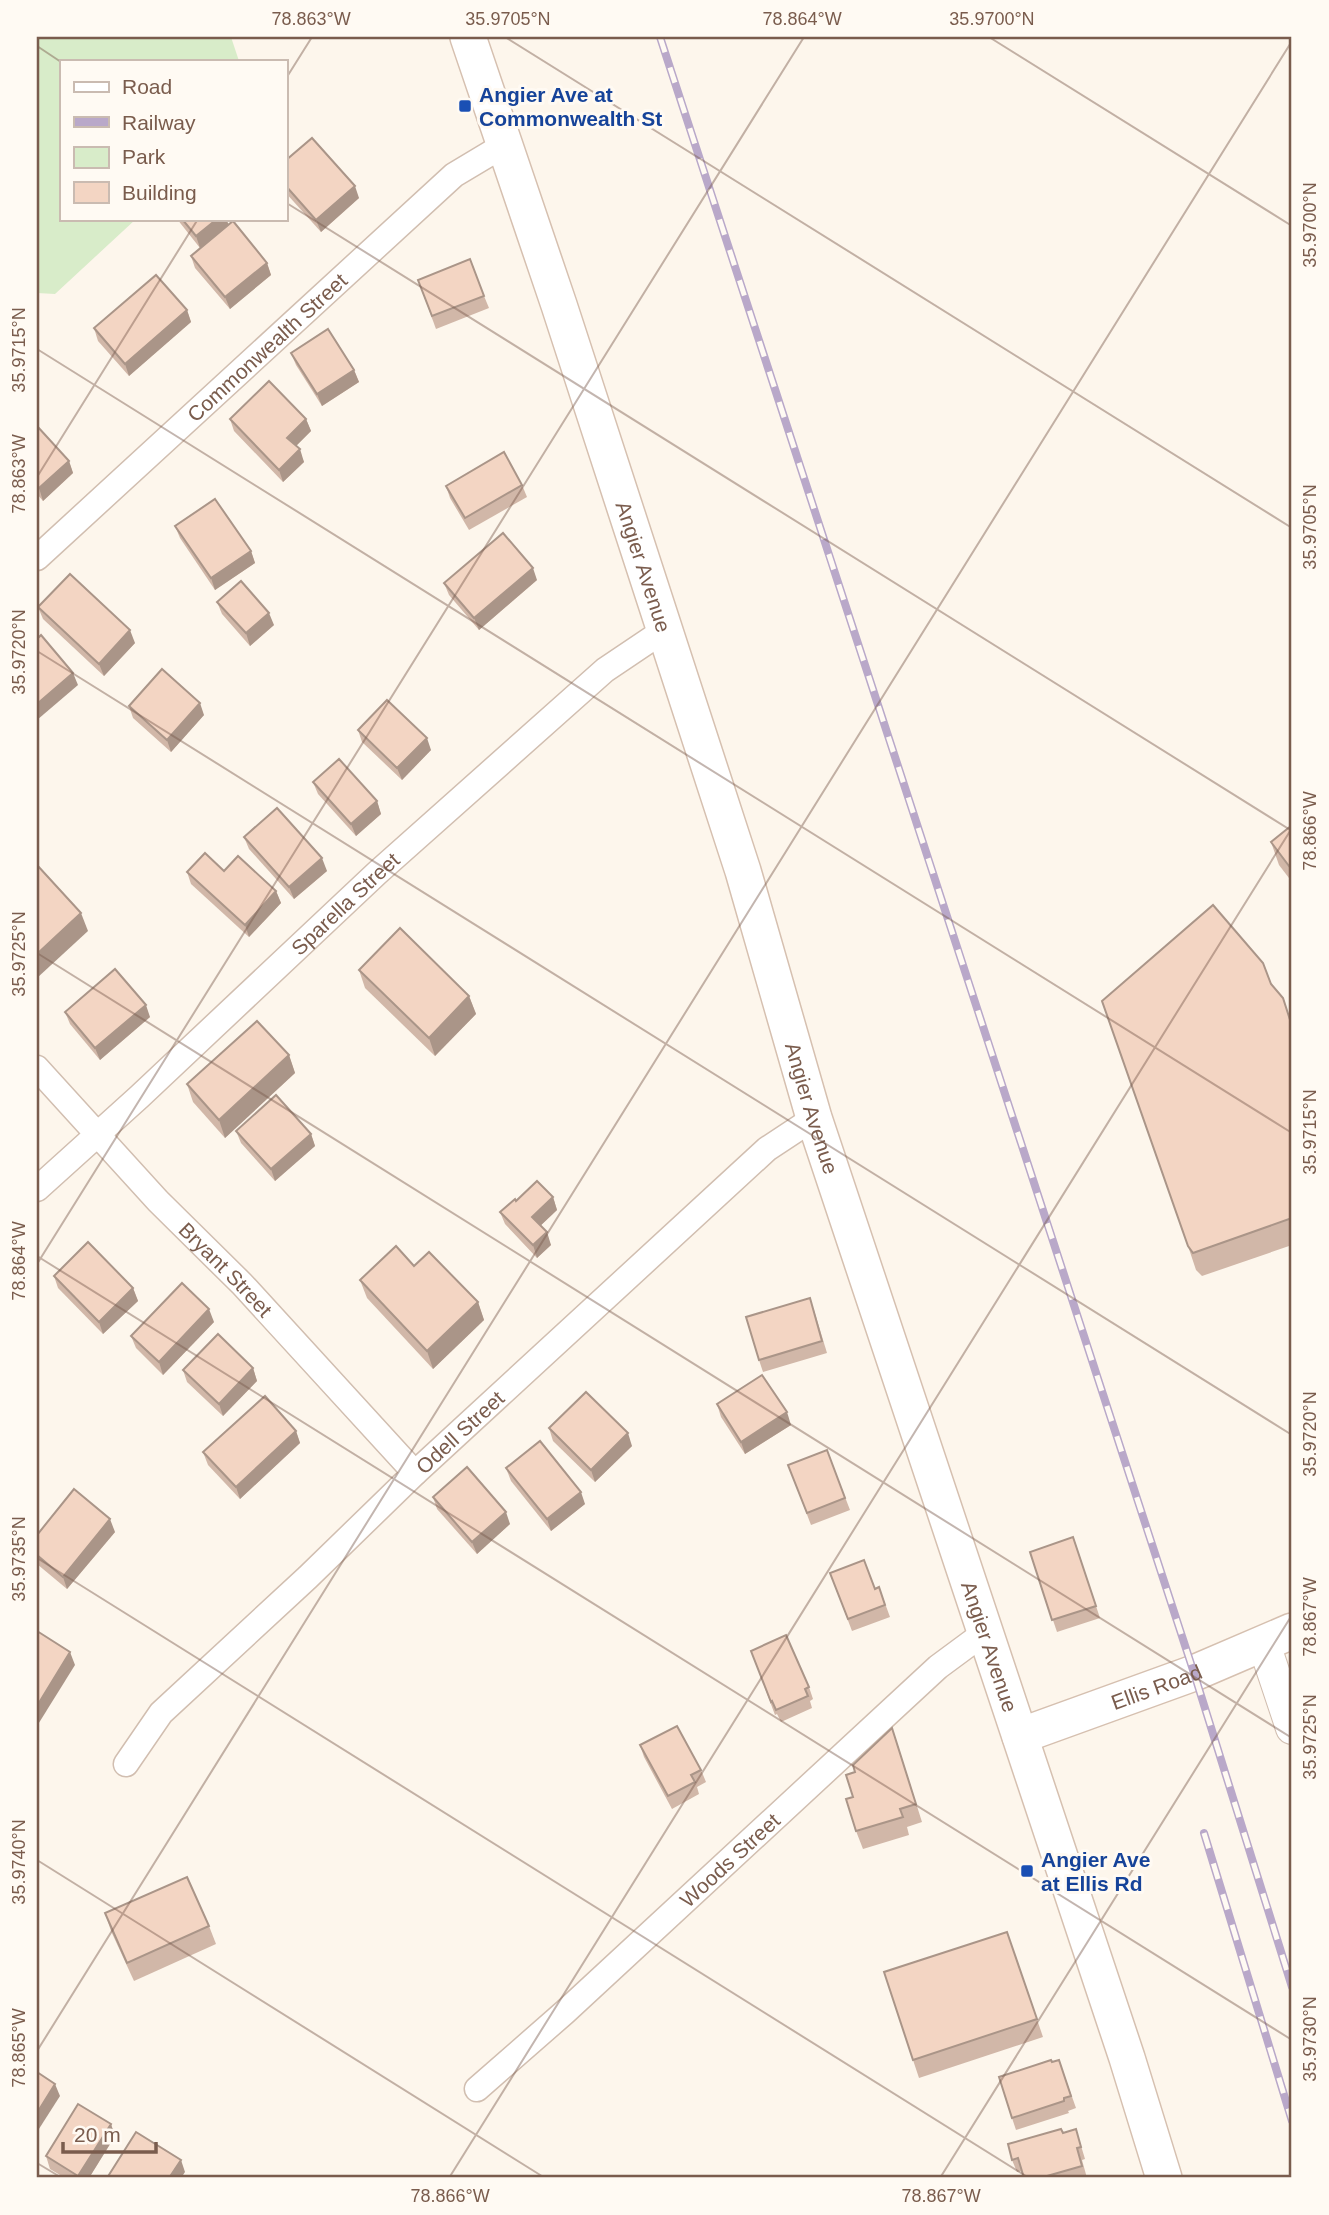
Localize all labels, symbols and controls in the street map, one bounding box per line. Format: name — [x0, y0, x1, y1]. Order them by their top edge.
text: 78.863°W — [271, 9, 351, 29]
text: 35.9705°N — [465, 9, 551, 29]
text: 78.864°W — [762, 9, 842, 29]
text: 35.9700°N — [949, 9, 1035, 29]
legend — [60, 60, 287, 220]
text: Road — [122, 75, 172, 98]
place label: Angier Ave at Commonwealth St — [479, 83, 662, 130]
marker: Angier Ave at Commonwealth St — [457, 98, 473, 114]
text: Railway — [122, 111, 196, 134]
text: Park — [122, 145, 166, 168]
text: Building — [122, 181, 197, 204]
text: 35.9700°N — [1300, 182, 1320, 268]
street label: Commonwealth Street — [182, 268, 351, 426]
text: 35.9715°N — [9, 307, 29, 393]
text: 78.863°W — [9, 434, 29, 514]
text: 35.9705°N — [1300, 484, 1320, 570]
street label: Angier Avenue — [612, 498, 676, 635]
text: 35.9720°N — [9, 609, 29, 695]
text: 78.866°W — [1300, 791, 1320, 871]
street label: Sparella Street — [286, 847, 404, 959]
text: 35.9725°N — [9, 911, 29, 997]
street label: Angier Avenue — [781, 1040, 843, 1177]
text: 35.9715°N — [1300, 1089, 1320, 1175]
street label: Bryant Street — [175, 1217, 277, 1321]
text: 78.864°W — [9, 1221, 29, 1301]
street label: Odell Street — [411, 1386, 508, 1478]
text: 35.9720°N — [1300, 1391, 1320, 1477]
text: 35.9735°N — [9, 1516, 29, 1602]
text: 78.867°W — [1300, 1577, 1320, 1657]
street label: Angier Avenue — [957, 1578, 1022, 1715]
street label: Ellis Road — [1108, 1660, 1205, 1714]
text: 35.9725°N — [1300, 1694, 1320, 1780]
street label: Woods Street — [675, 1808, 784, 1911]
text: 35.9740°N — [9, 1819, 29, 1905]
place label: Angier Ave at Ellis Rd — [1041, 1848, 1150, 1895]
marker: Angier Ave at Ellis Rd — [1019, 1863, 1035, 1879]
text: 35.9730°N — [1300, 1996, 1320, 2082]
text: 78.865°W — [9, 2008, 29, 2088]
scale bar — [63, 2110, 156, 2154]
text: 20 m — [74, 2123, 121, 2146]
text: 78.866°W — [410, 2186, 490, 2206]
text: 78.867°W — [901, 2186, 981, 2206]

